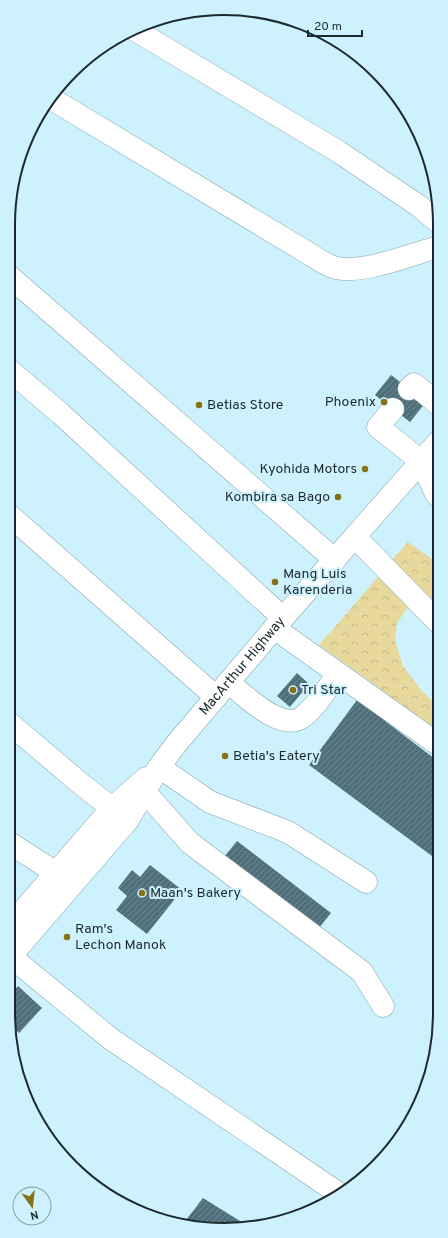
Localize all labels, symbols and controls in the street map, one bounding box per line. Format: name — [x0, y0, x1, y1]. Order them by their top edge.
scale bar — [308, 12, 362, 38]
text: 20 m — [314, 19, 342, 35]
place label: Phoenix — [325, 394, 376, 411]
place label: Betias Store — [207, 397, 283, 414]
marker: Phoenix — [379, 397, 389, 407]
marker: Betias Store — [194, 400, 204, 410]
place label: Kyohida Motors — [259, 461, 357, 478]
marker: Kyohida Motors — [360, 464, 370, 474]
place label: Kombira sa Bago — [225, 489, 330, 506]
marker: Kombira sa Bago — [333, 492, 343, 502]
place label: Mang Luis Karenderia — [283, 566, 352, 599]
marker: Mang Luis Karenderia — [270, 577, 280, 587]
street label: MacArthur Highway — [196, 613, 289, 719]
place label: Tri Star — [301, 682, 347, 699]
marker: Tri Star — [288, 685, 298, 695]
place label: Betia's Eatery — [233, 748, 320, 765]
marker: Betia's Eatery — [220, 751, 230, 761]
place label: Maan's Bakery — [150, 885, 241, 902]
marker: Maan's Bakery — [137, 888, 147, 898]
place label: Ram's Lechon Manok — [75, 921, 166, 954]
marker: Ram's Lechon Manok — [62, 932, 72, 942]
north arrow — [12, 1186, 52, 1226]
text: N — [29, 1207, 40, 1222]

